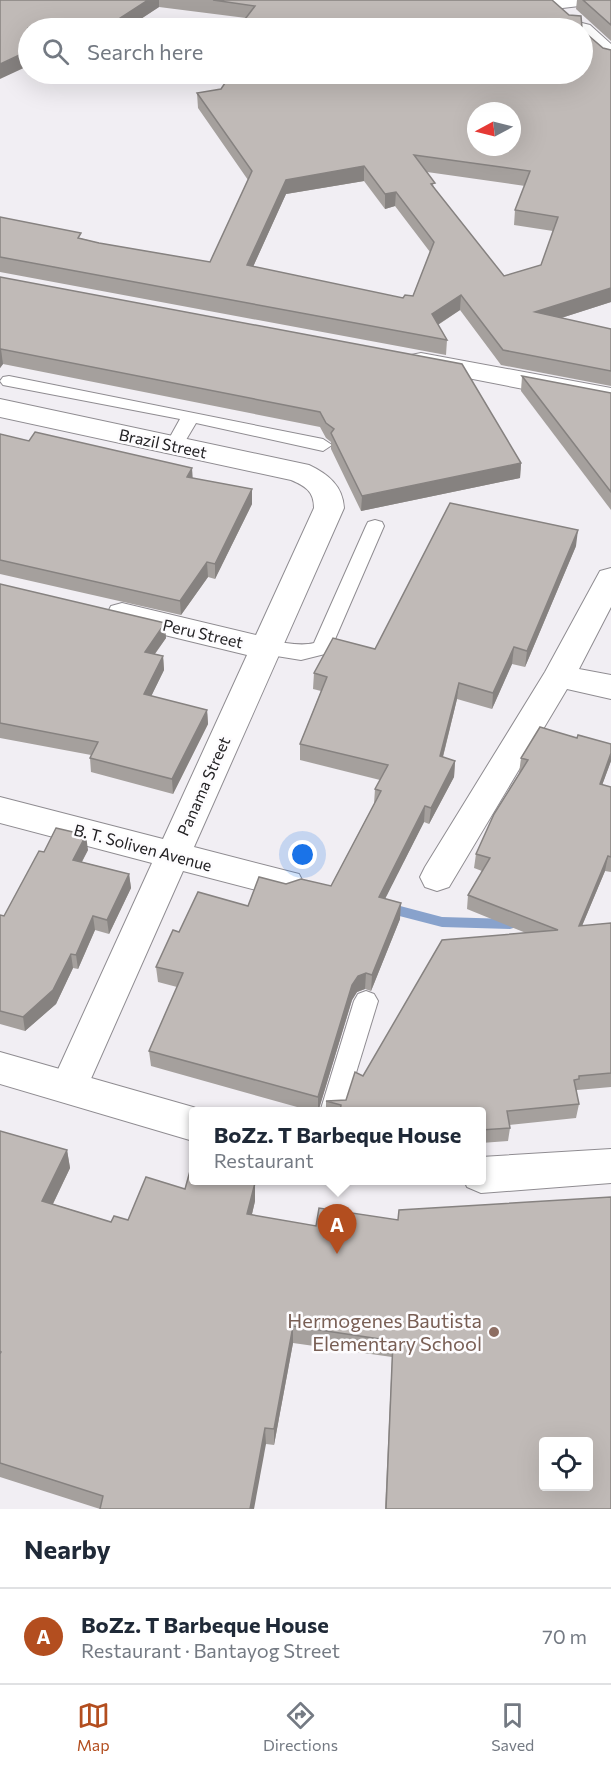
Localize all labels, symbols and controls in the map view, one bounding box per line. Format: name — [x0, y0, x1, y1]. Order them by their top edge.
search box — [18, 18, 593, 84]
icon: search — [39, 35, 72, 68]
text: Search here — [87, 38, 203, 65]
north arrow — [467, 102, 521, 156]
street label: Brazil Street — [117, 424, 209, 462]
street label: Peru Street — [161, 615, 245, 652]
street label: Panama Street — [173, 733, 234, 839]
street label: B. T. Soliven Avenue — [72, 819, 214, 875]
your location — [288, 840, 317, 869]
popup — [189, 1107, 486, 1185]
text: BoZz. T Barbeque House — [214, 1121, 461, 1148]
text: Restaurant — [214, 1148, 314, 1172]
pin: A — [318, 1204, 356, 1254]
place label: Hermogenes Bautista Elementary School — [287, 1308, 482, 1355]
marker: Hermogenes Bautista Elementary School — [487, 1325, 501, 1339]
map controls — [539, 1437, 593, 1491]
button: locate — [539, 1437, 593, 1491]
text: Nearby — [24, 1533, 111, 1564]
text: BoZz. T Barbeque House — [81, 1611, 329, 1638]
text: A — [36, 1624, 51, 1648]
text: 70 m — [542, 1624, 587, 1648]
text: Restaurant · Bantayog Street — [81, 1638, 340, 1662]
tab: Map — [77, 1699, 110, 1754]
tab: Directions — [263, 1699, 338, 1754]
tab: Saved — [491, 1699, 534, 1754]

